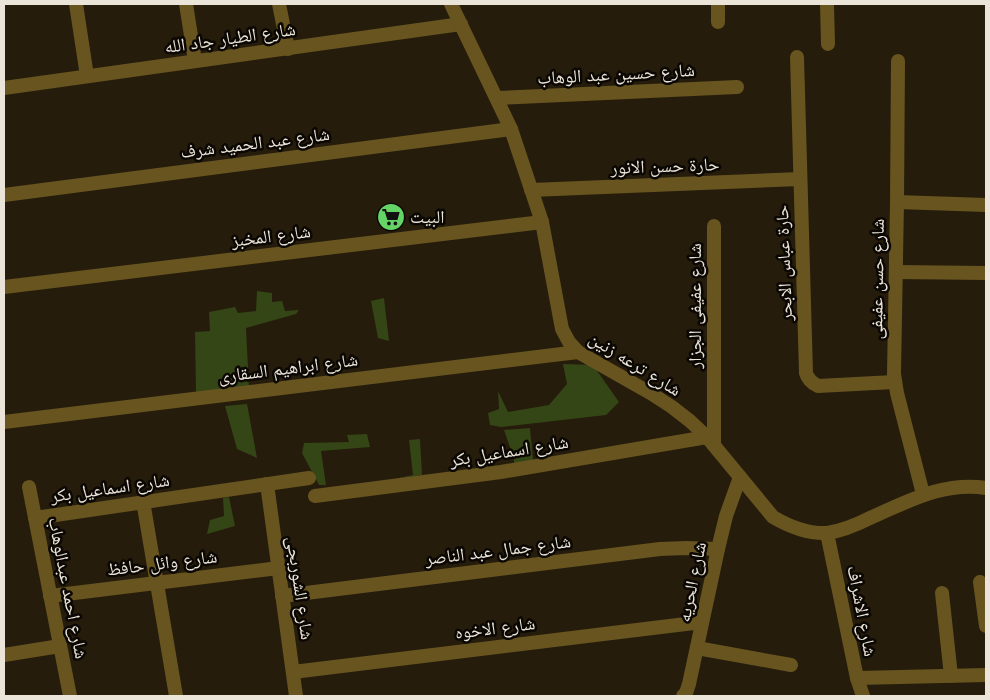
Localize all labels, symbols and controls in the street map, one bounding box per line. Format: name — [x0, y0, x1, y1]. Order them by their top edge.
street label: شارع الطيار جاد الله — [163, 16, 297, 60]
street label: شارع حسين عبد الوهاب — [537, 57, 695, 91]
street label: شارع عبد الحميد شرف — [179, 121, 331, 165]
street label: حارة حسن الانور — [609, 151, 720, 181]
supermarket icon: البيت — [376, 202, 406, 232]
place label: البيت — [410, 204, 445, 230]
street label: حارة عباس الابحر — [769, 205, 799, 322]
street label: شارع المخبز — [229, 218, 312, 254]
street label: شارع حسن عفيفى — [863, 218, 891, 340]
street label: شارع عفيفى الجزار — [682, 243, 708, 370]
street label: شارع ترعه زنين — [584, 325, 686, 403]
street label: شارع ابراهيم السقارى — [217, 347, 359, 389]
street label: شارع اسماعيل بكر — [447, 429, 570, 473]
street label: شارع اسماعيل بكر — [48, 467, 171, 509]
street label: شارع احمد عبدالوهاب — [42, 515, 94, 661]
street label: شارع جمال عبد الناصر — [423, 528, 572, 572]
street label: شارع الشوربجى — [280, 535, 320, 641]
street label: شارع الحريه — [671, 540, 713, 624]
street label: شارع وائل حافظ — [105, 543, 219, 583]
street label: شارع الاشراف — [840, 563, 884, 659]
street label: شارع الاخوه — [453, 610, 537, 646]

